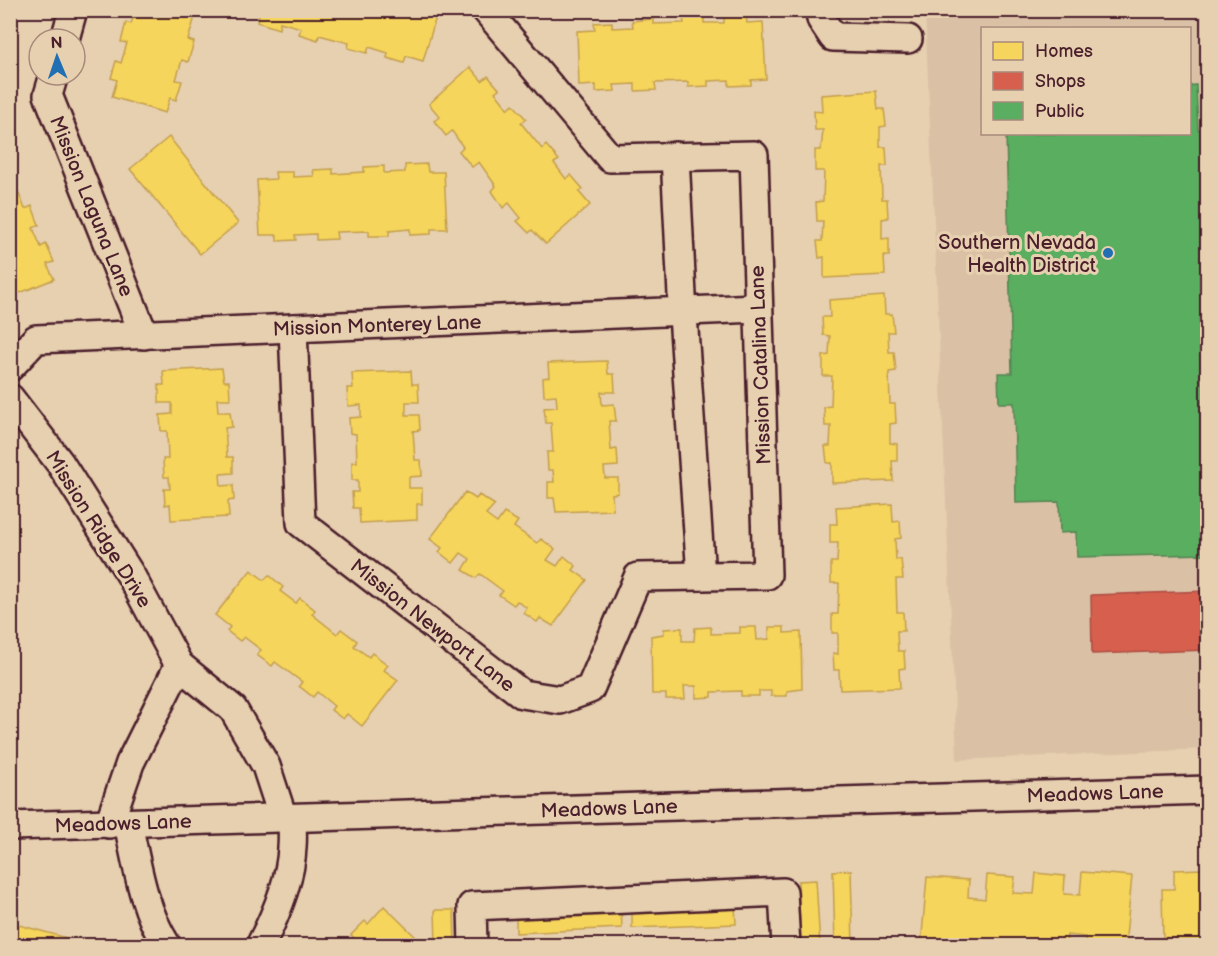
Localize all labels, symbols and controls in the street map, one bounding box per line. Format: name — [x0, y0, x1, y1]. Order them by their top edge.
north arrow — [27, 27, 87, 87]
legend — [981, 27, 1191, 135]
text: N — [50, 34, 63, 53]
text: Homes — [1035, 41, 1093, 62]
text: Shops — [1035, 71, 1086, 92]
text: Public — [1035, 101, 1084, 122]
street label: Mission Laguna Lane — [44, 113, 138, 300]
place label: Southern Nevada Health District — [938, 231, 1096, 278]
marker: Southern Nevada Health District — [1101, 246, 1115, 260]
street label: Mission Catalina Lane — [746, 265, 776, 465]
street label: Mission Monterey Lane — [272, 310, 482, 342]
street label: Mission Ridge Drive — [40, 447, 156, 613]
street label: Mission Newport Lane — [345, 554, 519, 698]
street label: Meadows Lane — [1026, 780, 1164, 808]
street label: Meadows Lane — [540, 795, 678, 823]
street label: Meadows Lane — [54, 810, 192, 838]

